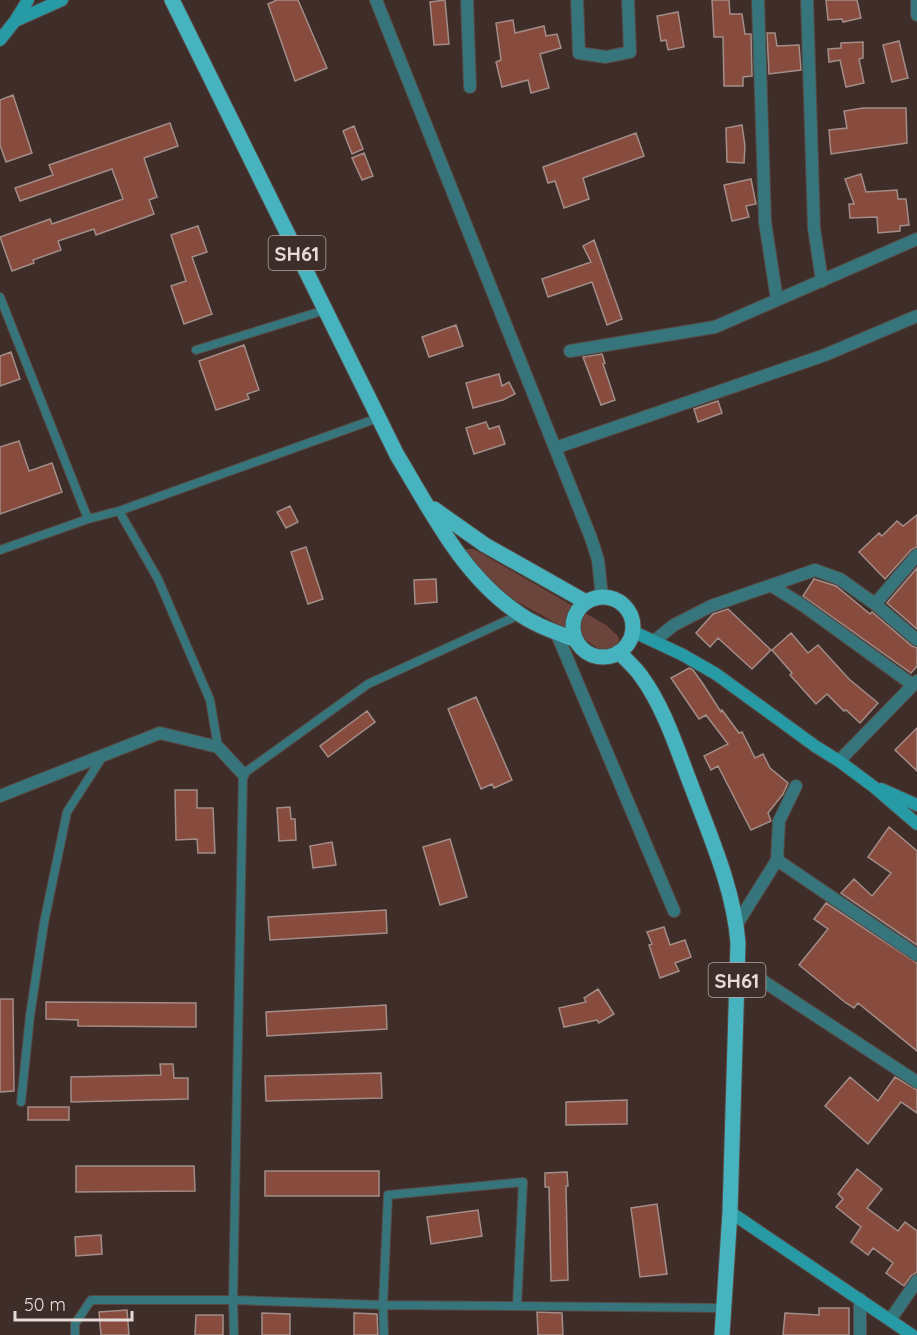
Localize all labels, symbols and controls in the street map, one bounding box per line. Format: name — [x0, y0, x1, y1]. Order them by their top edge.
road number: SH61 — [268, 236, 326, 270]
road number: SH61 — [708, 963, 766, 997]
scale bar — [15, 1284, 132, 1322]
text: 50 m — [24, 1293, 66, 1316]

